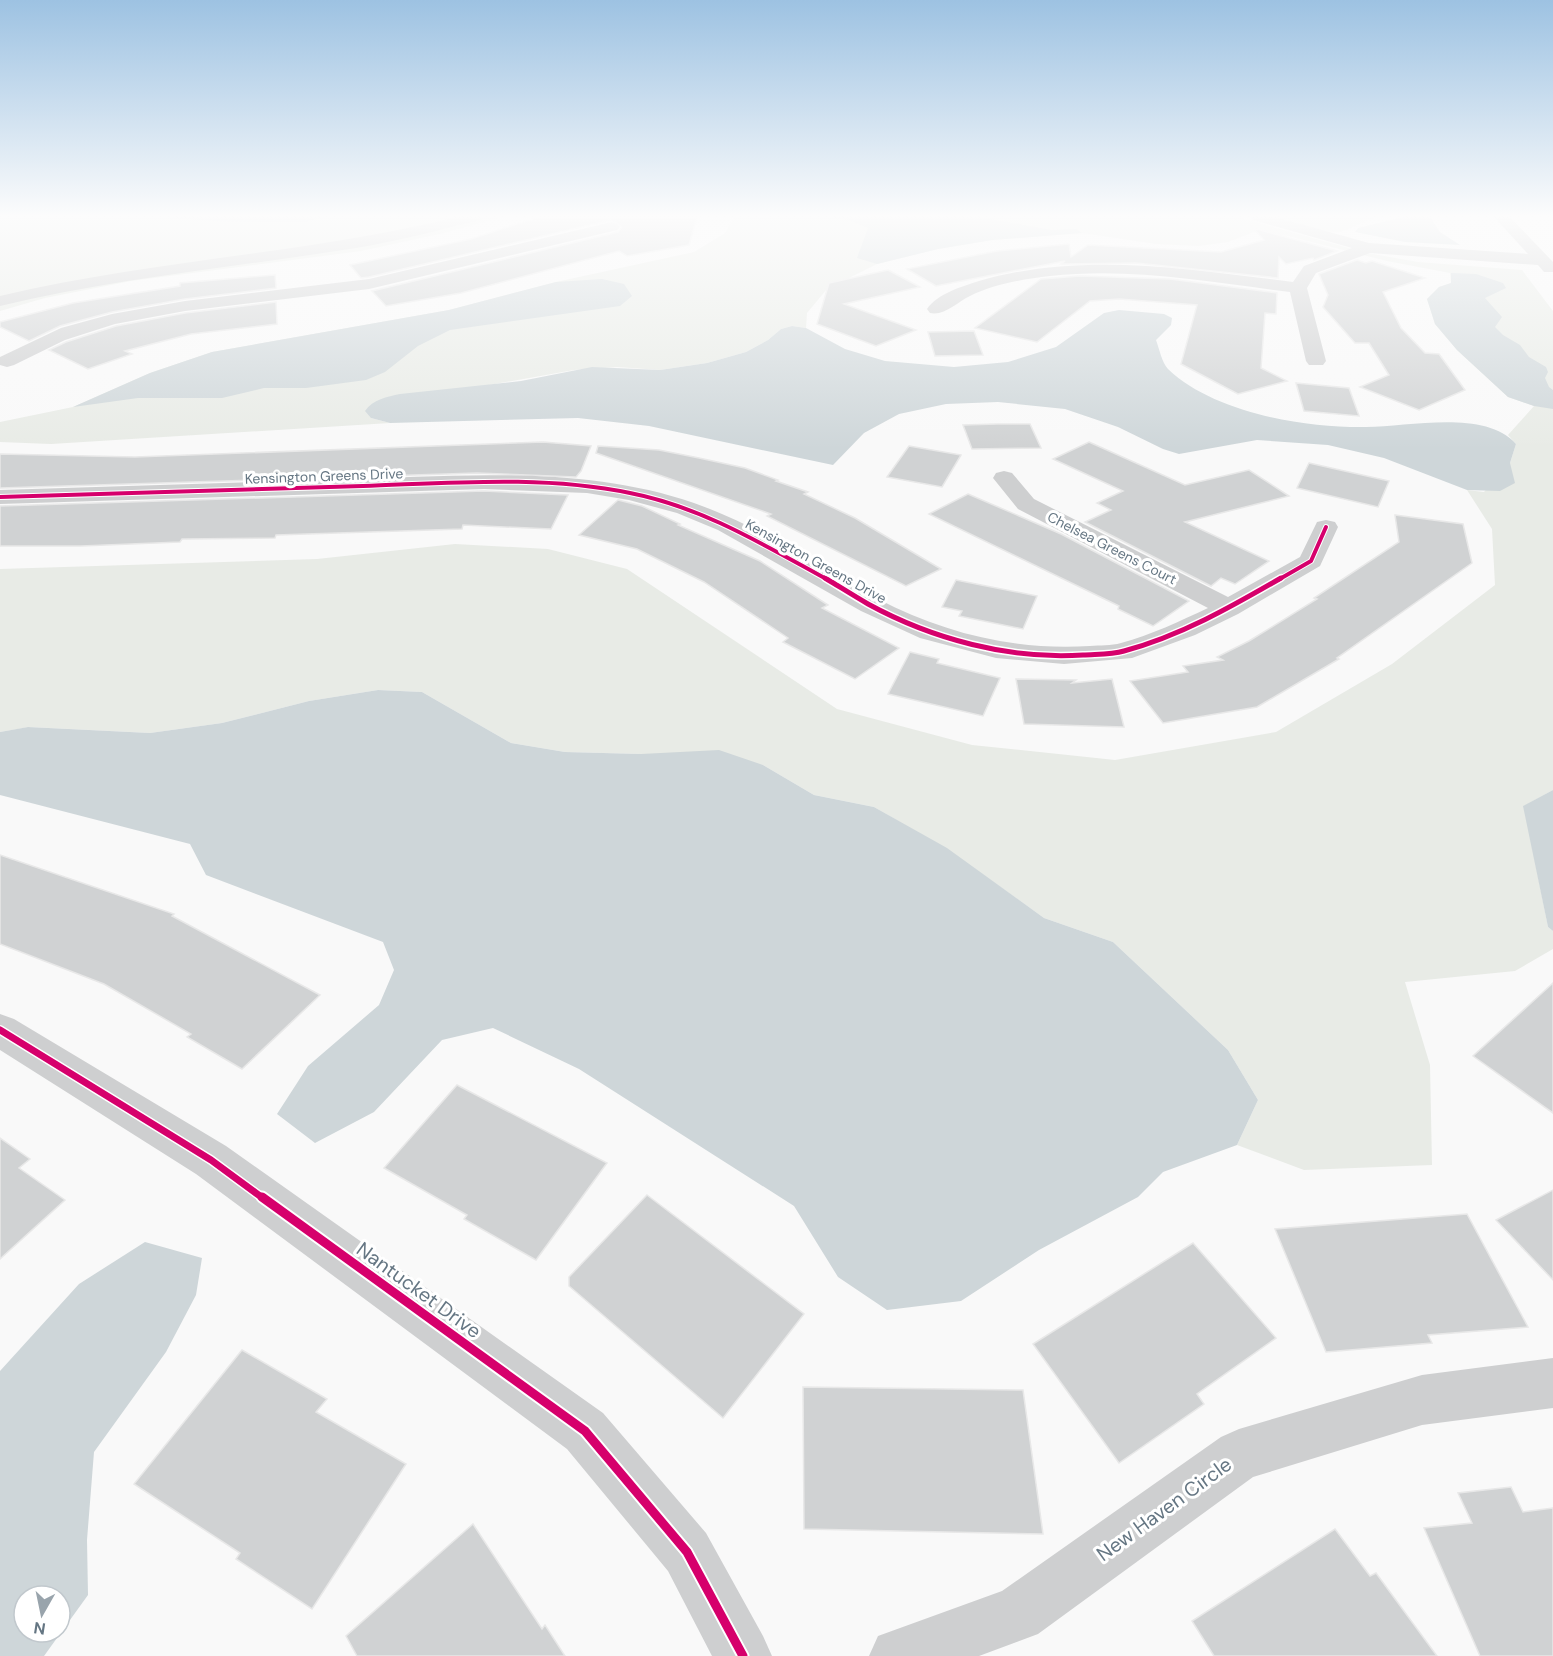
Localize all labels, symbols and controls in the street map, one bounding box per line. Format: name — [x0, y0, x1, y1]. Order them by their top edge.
street label: Kensington Greens Drive — [244, 464, 404, 488]
street label: Chelsea Greens Court — [1044, 508, 1180, 588]
street label: Kensington Greens Drive — [742, 515, 890, 607]
street label: Nantucket Drive — [352, 1236, 486, 1344]
street label: New Haven Circle — [1091, 1451, 1237, 1567]
north arrow — [12, 1584, 72, 1644]
text: N — [32, 1617, 47, 1640]

